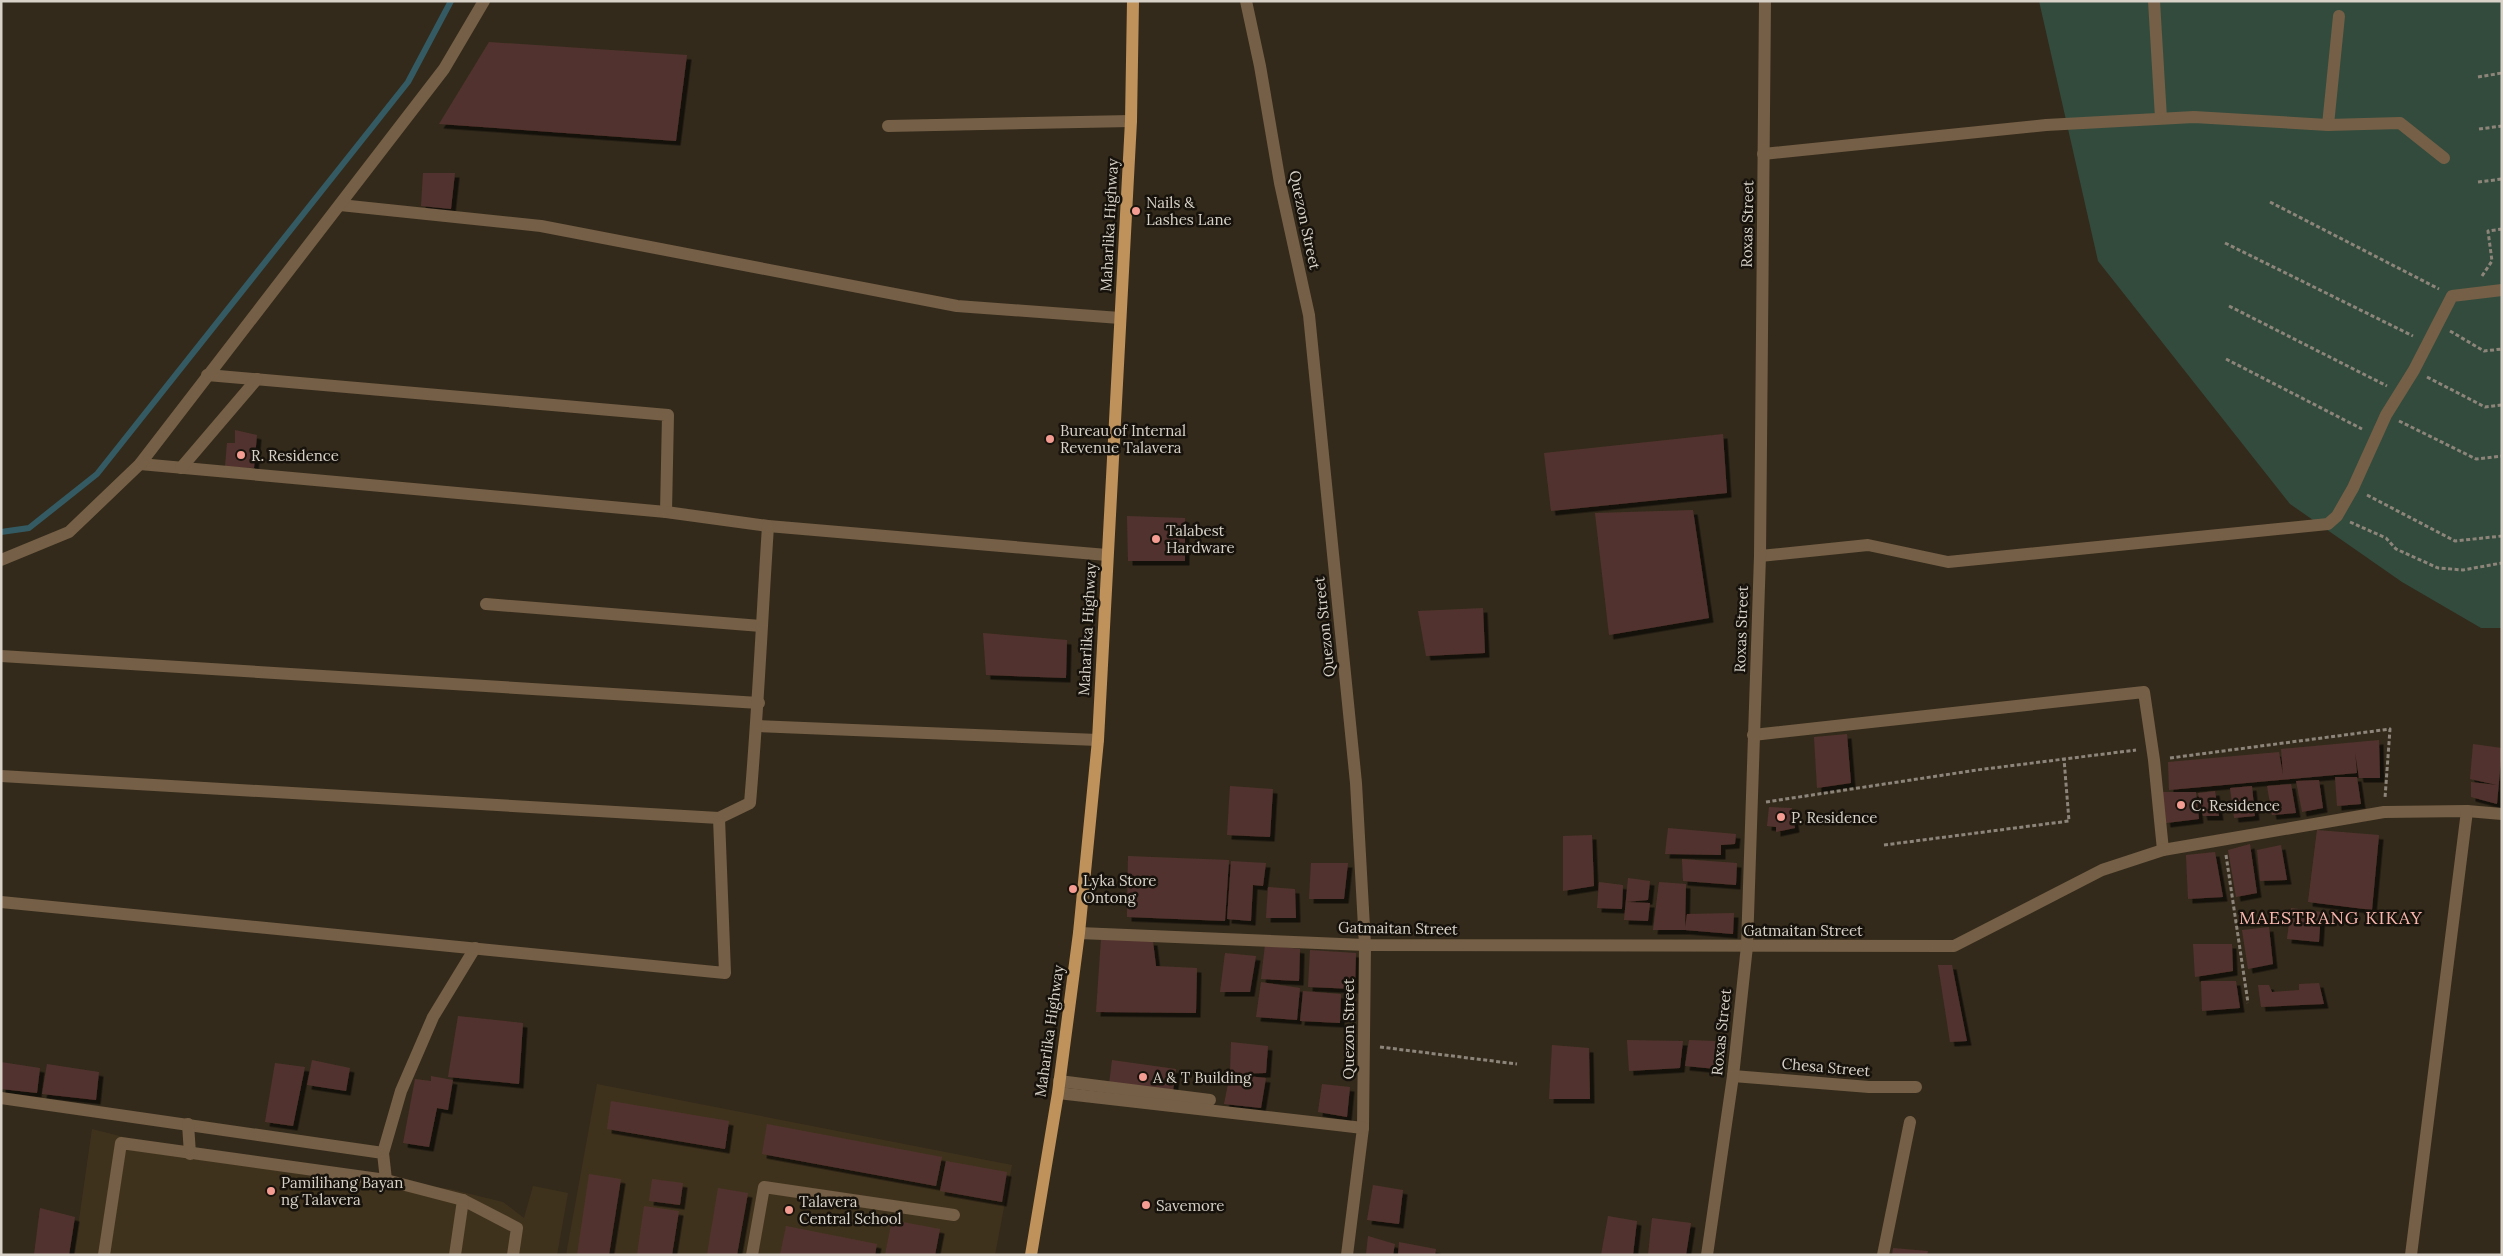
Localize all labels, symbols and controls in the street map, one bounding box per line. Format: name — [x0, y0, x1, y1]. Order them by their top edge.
street label: Maharlika Highway — [1096, 158, 1122, 292]
street label: Quezon Street — [1285, 169, 1325, 272]
street label: Roxas Street — [1737, 180, 1757, 268]
place label: Nails & Lashes Lane — [1146, 193, 1232, 229]
marker: Nails & Lashes Lane — [1130, 205, 1142, 217]
place label: Bureau of Internal Revenue Talavera — [1060, 421, 1186, 457]
marker: Bureau of Internal Revenue Talavera — [1044, 433, 1056, 445]
place label: R. Residence — [251, 446, 339, 465]
marker: R. Residence — [235, 449, 247, 461]
place label: Talabest Hardware — [1166, 521, 1235, 557]
marker: Talabest Hardware — [1150, 533, 1162, 545]
street label: Maharlika Highway — [1074, 562, 1100, 696]
street label: Quezon Street — [1309, 576, 1339, 678]
street label: Roxas Street — [1730, 585, 1752, 673]
place label: C. Residence — [2191, 796, 2280, 815]
marker: C. Residence — [2175, 799, 2187, 811]
place label: P. Residence — [1791, 808, 1877, 827]
marker: P. Residence — [1775, 811, 1787, 823]
place label: Lyka Store Ontong — [1083, 871, 1156, 907]
marker: Lyka Store Ontong — [1067, 883, 1079, 895]
district label: MAESTRANG KIKAY — [2239, 906, 2423, 929]
street label: Gatmaitan Street — [1338, 917, 1458, 939]
street label: Gatmaitan Street — [1743, 921, 1863, 940]
street label: Maharlika Highway — [1030, 964, 1068, 1098]
street label: Quezon Street — [1339, 978, 1358, 1079]
street label: Roxas Street — [1707, 987, 1735, 1076]
street label: Chesa Street — [1781, 1054, 1871, 1080]
place label: A & T Building — [1152, 1068, 1252, 1087]
marker: A & T Building — [1137, 1071, 1149, 1083]
place label: Pamilihang Bayan ng Talavera — [281, 1173, 403, 1209]
marker: Pamilihang Bayan ng Talavera — [265, 1185, 277, 1197]
place label: Talavera Central School — [799, 1192, 902, 1228]
place label: Savemore — [1156, 1196, 1224, 1215]
marker: Savemore — [1140, 1199, 1152, 1211]
marker: Talavera Central School — [783, 1204, 795, 1216]

